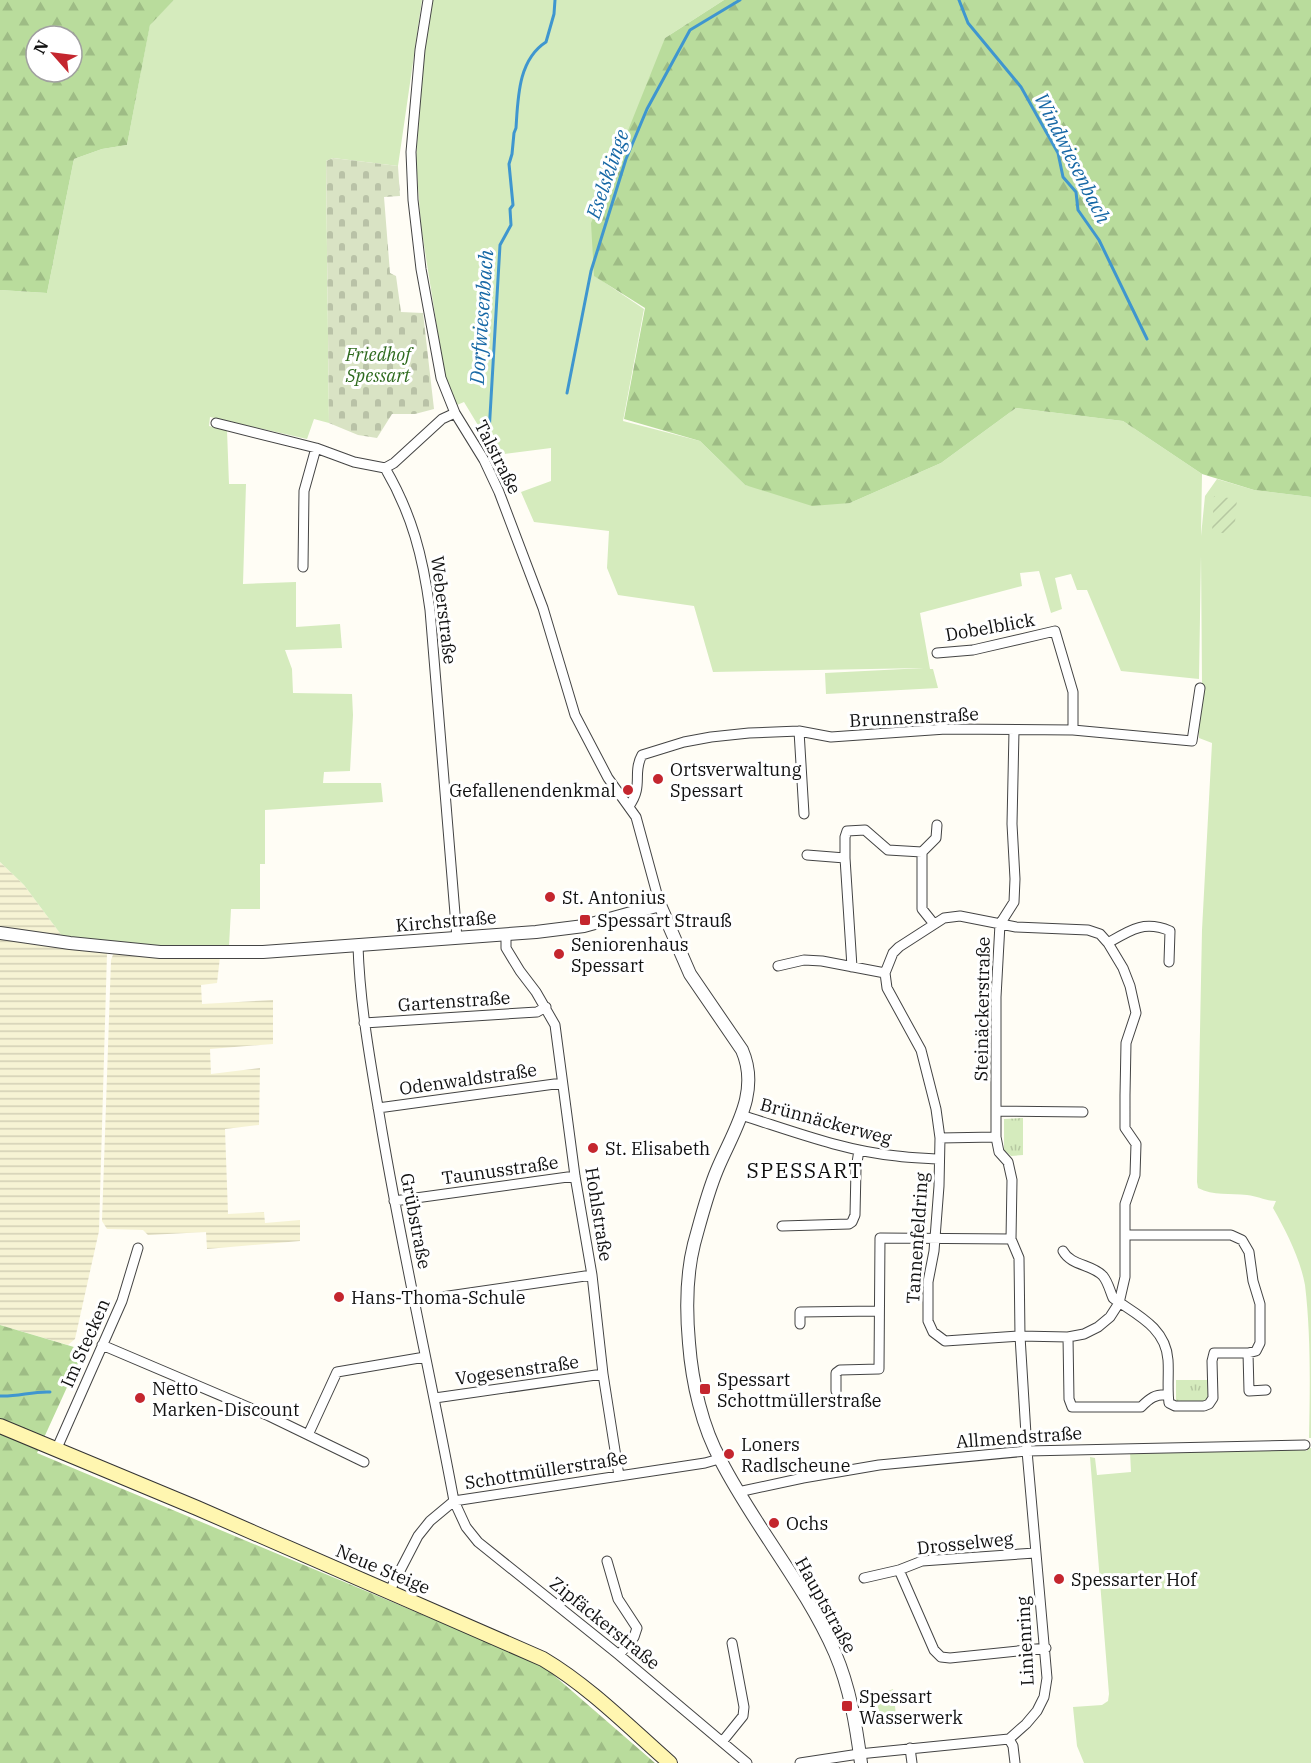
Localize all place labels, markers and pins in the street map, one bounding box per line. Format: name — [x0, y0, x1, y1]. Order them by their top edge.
place label: Ortsverwaltung Spessart — [670, 758, 802, 802]
marker: Ortsverwaltung Spessart — [651, 772, 665, 786]
place label: Gefallenendenkmal — [449, 779, 616, 802]
marker: Gefallenendenkmal — [621, 783, 635, 797]
place label: St. Antonius — [562, 886, 666, 909]
marker: St. Antonius — [543, 890, 557, 904]
place label: Spessart Strauß — [597, 909, 732, 932]
marker: Spessart Strauß — [578, 913, 592, 927]
place label: Seniorenhaus Spessart — [571, 933, 689, 977]
marker: Seniorenhaus Spessart — [552, 947, 566, 961]
place label: St. Elisabeth — [605, 1137, 710, 1160]
marker: St. Elisabeth — [586, 1141, 600, 1155]
place label: Hans-Thoma-Schule — [351, 1286, 525, 1309]
marker: Hans-Thoma-Schule — [332, 1290, 346, 1304]
place label: Spessart Schottmüllerstraße — [717, 1368, 882, 1412]
place label: Netto Marken-Discount — [152, 1377, 299, 1421]
marker: Spessart Schottmüllerstraße — [698, 1382, 712, 1396]
marker: Netto Marken-Discount — [133, 1391, 147, 1405]
place label: Loners Radlscheune — [741, 1433, 851, 1477]
marker: Loners Radlscheune — [722, 1447, 736, 1461]
place label: Ochs — [786, 1512, 828, 1535]
marker: Ochs — [767, 1516, 781, 1530]
place label: Spessarter Hof — [1071, 1568, 1198, 1591]
marker: Spessarter Hof — [1052, 1572, 1066, 1586]
place label: Spessart Wasserwerk — [859, 1685, 963, 1729]
marker: Spessart Wasserwerk — [840, 1699, 854, 1713]

